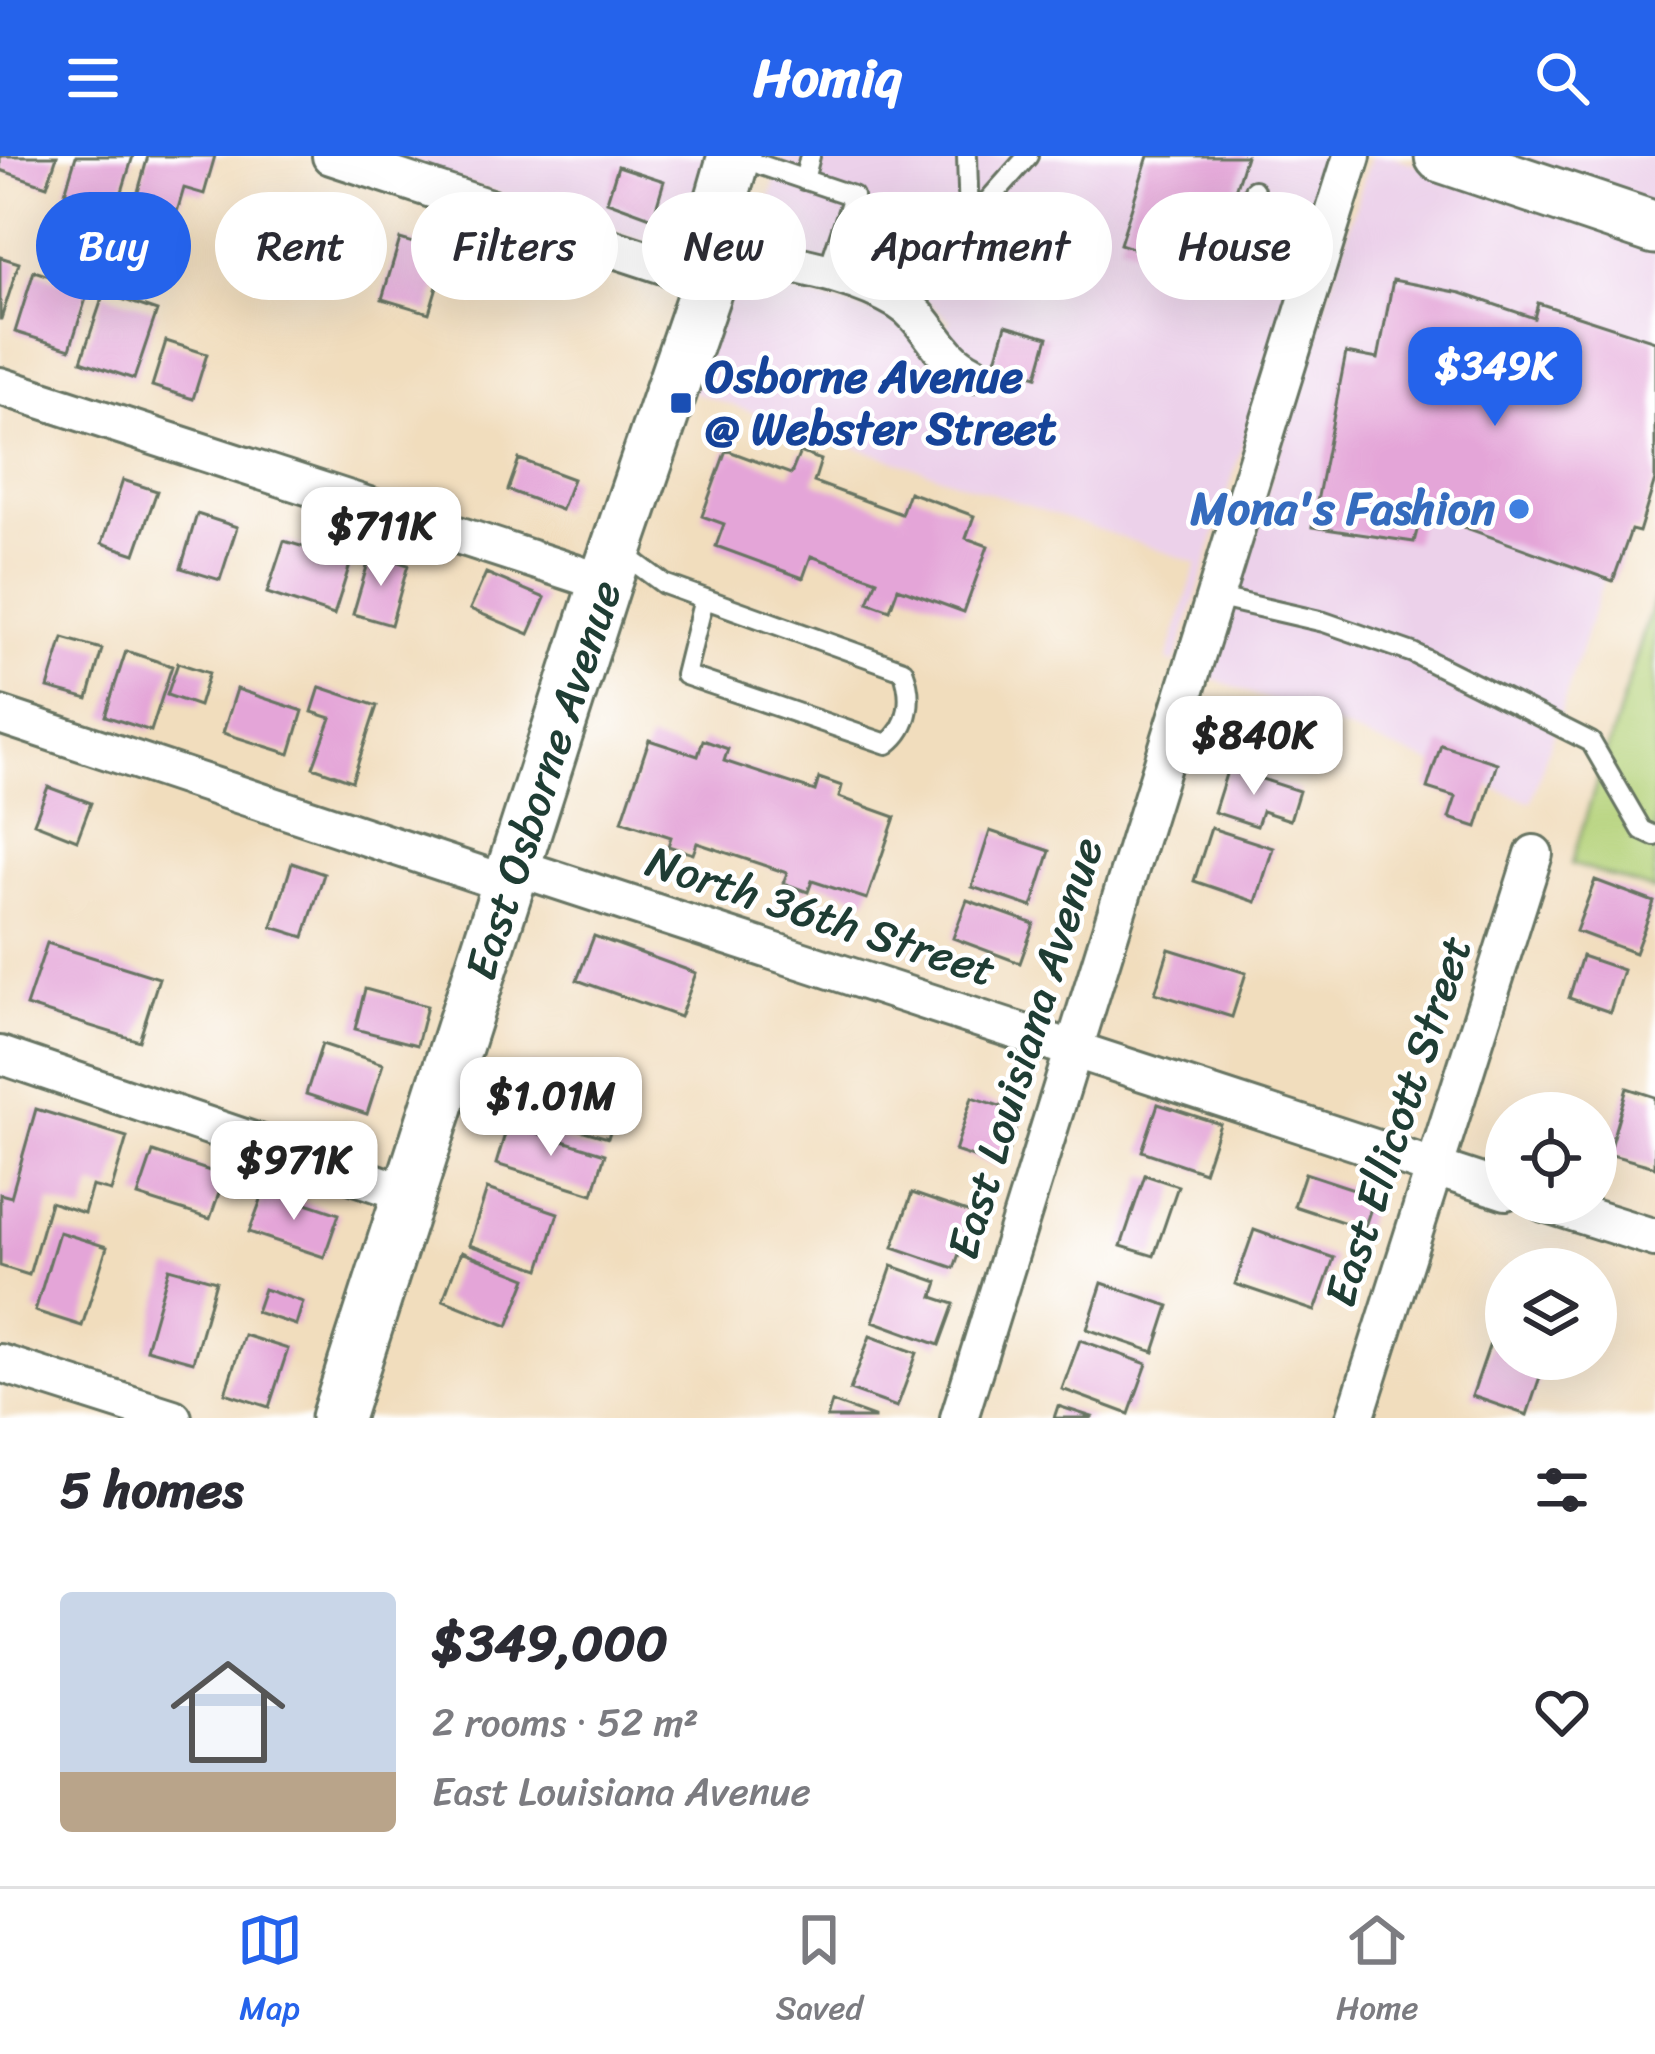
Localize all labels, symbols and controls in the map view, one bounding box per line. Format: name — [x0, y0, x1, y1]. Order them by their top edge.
text: Homiq — [753, 30, 902, 126]
icon: menu — [60, 45, 126, 111]
icon: search — [1529, 45, 1595, 111]
chip: Buy — [36, 192, 191, 300]
chip: Rent — [215, 192, 387, 300]
chip: Filters — [411, 192, 618, 300]
chip: New — [642, 192, 806, 300]
chip: Apartment — [830, 192, 1112, 300]
chip: House — [1136, 192, 1333, 300]
pin: $349K — [1411, 327, 1579, 429]
text: $349K — [1435, 331, 1555, 400]
place label: Osborne Avenue @ Webster Street — [705, 337, 1057, 469]
marker: Osborne Avenue @ Webster Street — [668, 390, 694, 416]
place label: Mona's Fashion — [1190, 469, 1496, 549]
pin: $711K — [297, 487, 465, 589]
text: $711K — [328, 491, 434, 560]
marker: Mona's Fashion — [1506, 496, 1532, 522]
street label: East Osborne Avenue — [441, 570, 645, 990]
pin: $840K — [1170, 696, 1338, 798]
text: $840K — [1193, 700, 1315, 769]
street label: North 36th Street — [636, 822, 1006, 1010]
street label: East Louisiana Avenue — [923, 827, 1127, 1269]
street label: East Ellicott Street — [1300, 925, 1496, 1317]
pin: $1.01M — [453, 1057, 649, 1159]
text: $1.01M — [487, 1061, 615, 1130]
map controls — [1485, 1092, 1617, 1380]
button: locate — [1485, 1092, 1617, 1224]
pin: $971K — [210, 1121, 378, 1223]
text: $971K — [238, 1125, 350, 1194]
button: layers — [1485, 1248, 1617, 1380]
text: 5 homes — [60, 1445, 243, 1535]
icon: filters — [1529, 1457, 1595, 1523]
text: $349,000 — [432, 1598, 668, 1688]
icon: home — [156, 1640, 300, 1784]
icon: heart — [1529, 1679, 1595, 1745]
text: 2 rooms · 52 m² — [432, 1688, 699, 1757]
text: East Louisiana Avenue — [432, 1757, 811, 1826]
tab: Map — [237, 1907, 303, 2037]
tab: Saved — [776, 1907, 863, 2037]
tab: Home — [1336, 1907, 1418, 2037]

